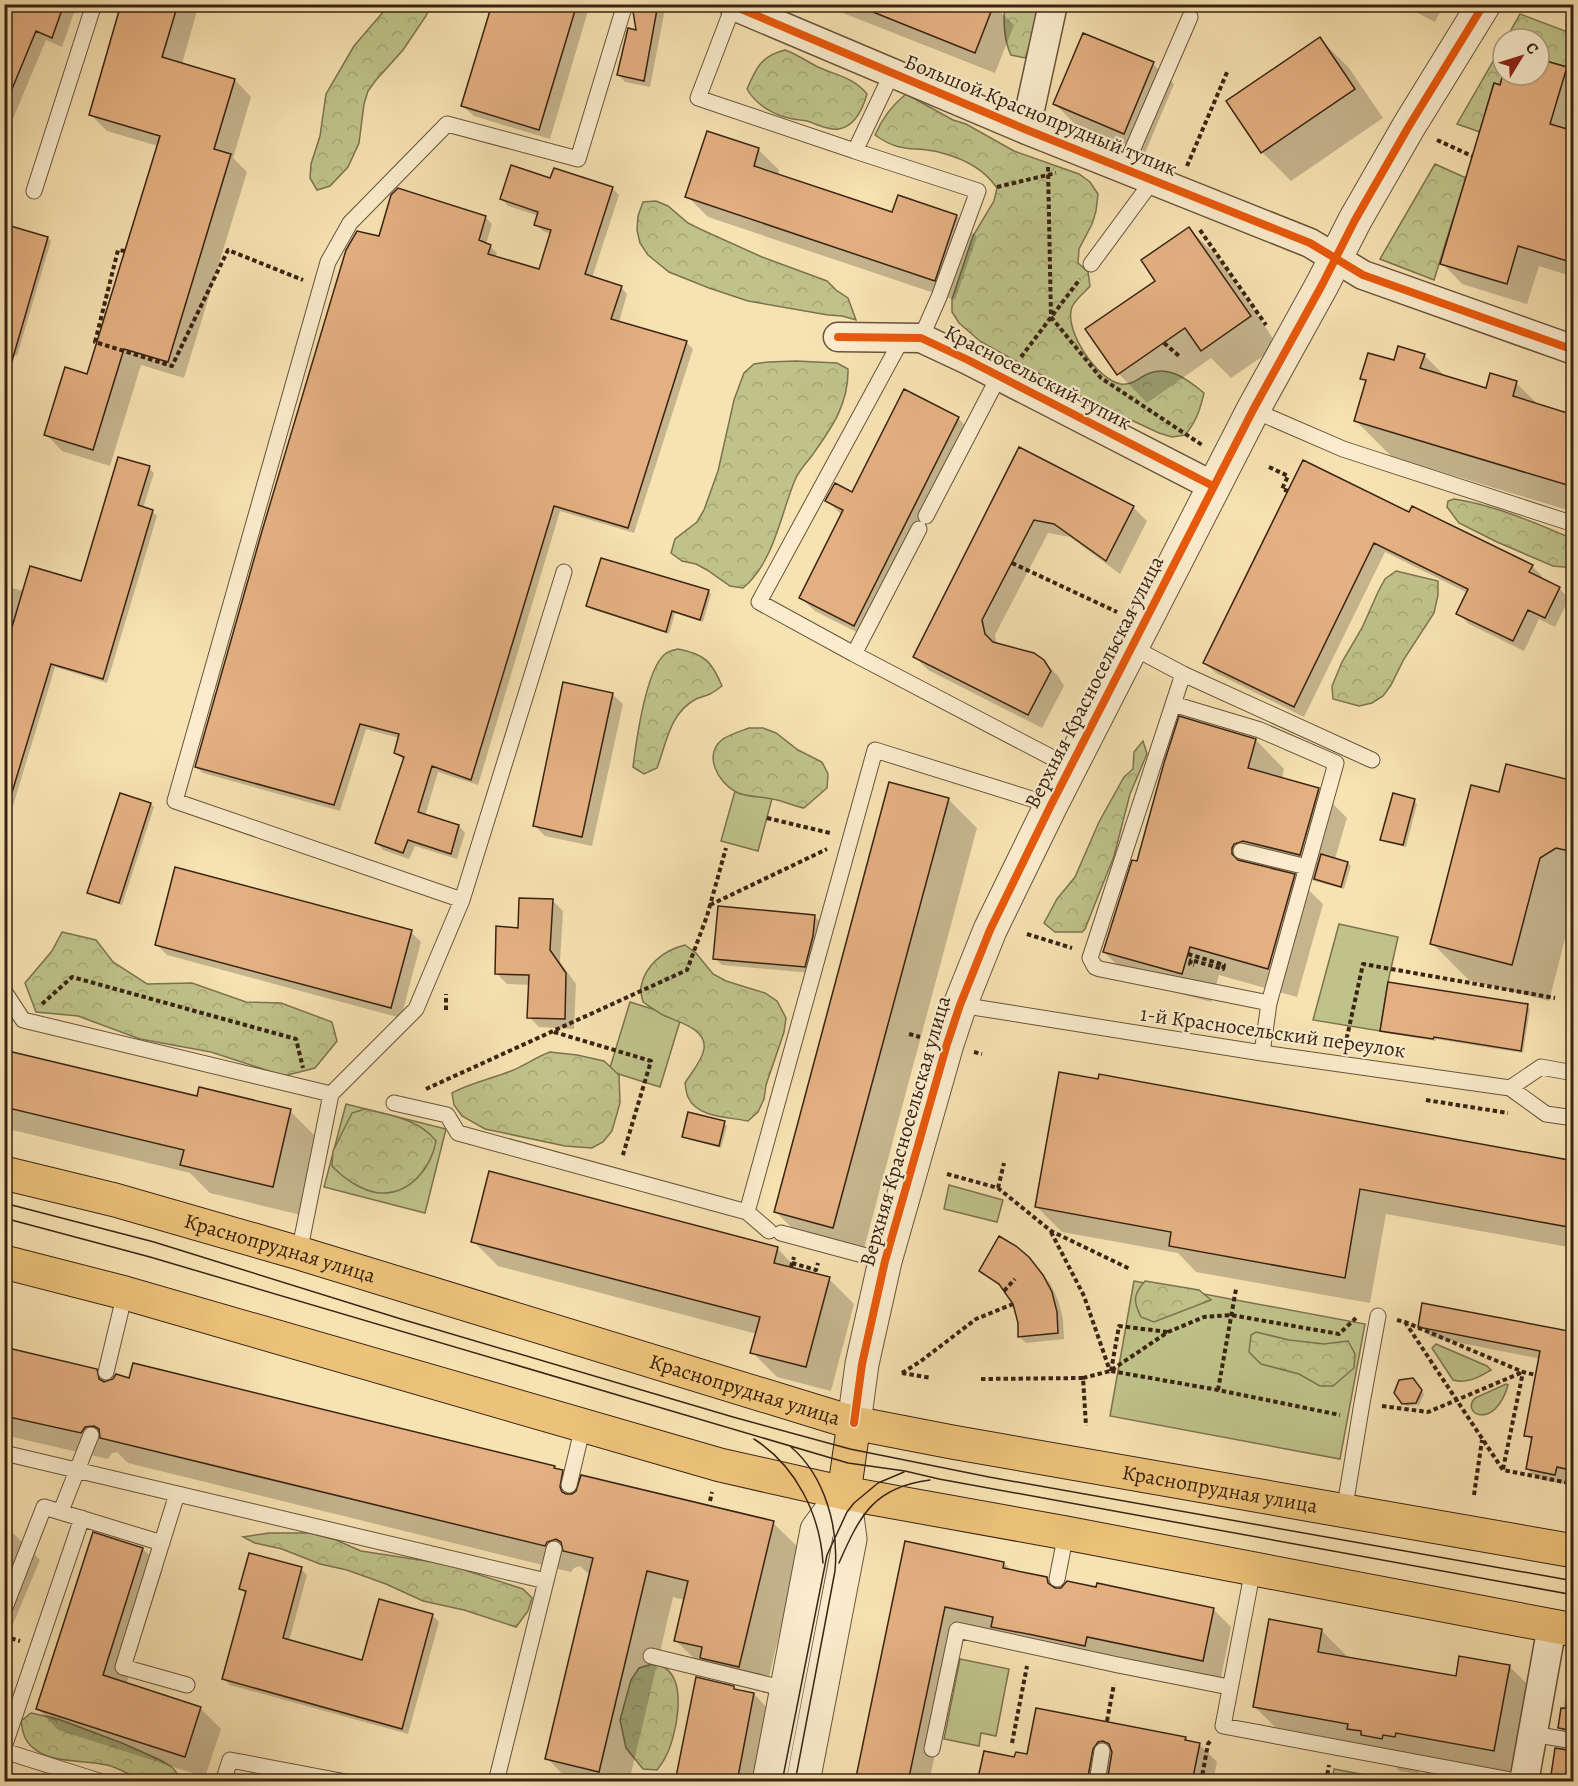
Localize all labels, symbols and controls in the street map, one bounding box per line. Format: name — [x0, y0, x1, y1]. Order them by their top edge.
north arrow — [1491, 27, 1551, 87]
text: С — [1520, 38, 1544, 59]
street label: Большой Краснопрудный тупик — [900, 47, 1182, 183]
street label: Красносельский тупик — [940, 318, 1136, 436]
street label: Верхняя Красносельская улица — [1018, 550, 1170, 813]
street label: Верхняя Красносельская улица — [853, 992, 957, 1270]
street label: 1-й Красносельский переулок — [1139, 1000, 1408, 1064]
street label: Краснопрудная улица — [181, 1207, 379, 1290]
street label: Краснопрудная улица — [646, 1347, 844, 1432]
street label: Краснопрудная улица — [1120, 1458, 1320, 1520]

